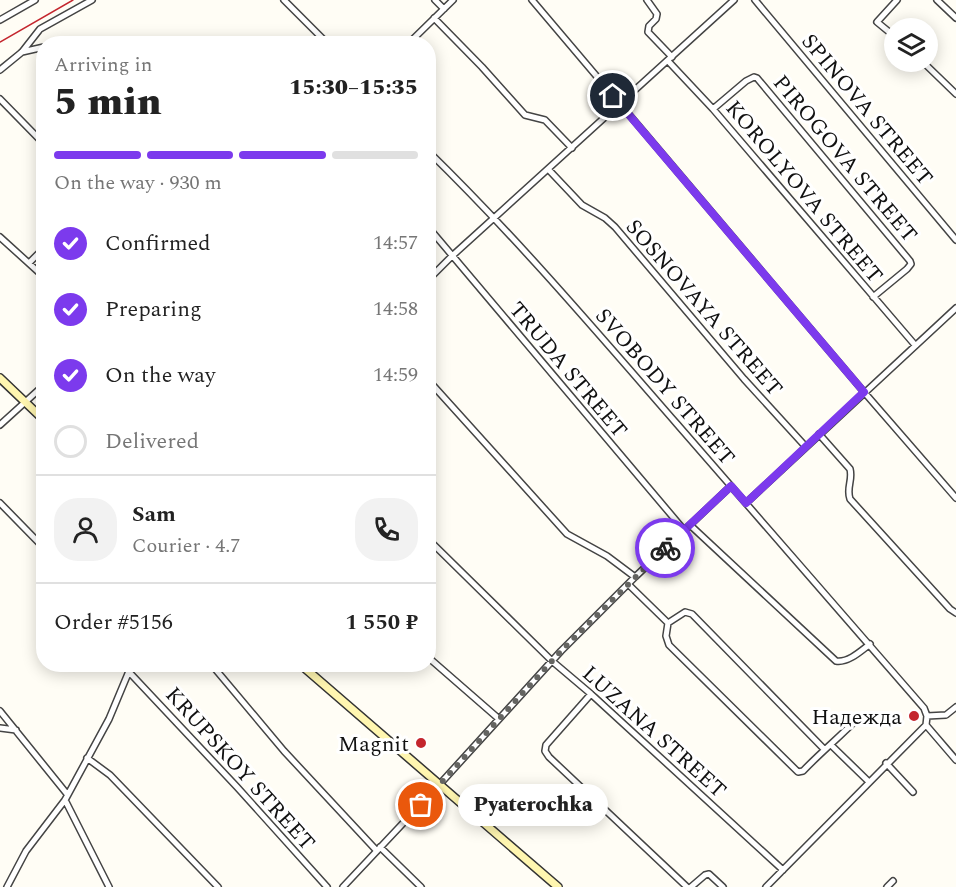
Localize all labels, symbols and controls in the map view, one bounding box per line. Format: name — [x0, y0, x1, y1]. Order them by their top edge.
map controls — [884, 18, 938, 72]
button: layers — [884, 18, 938, 72]
street label: SPINOVA STREET — [793, 27, 941, 193]
text: Arriving in — [54, 50, 152, 80]
street label: PIROGOVA STREET — [765, 68, 925, 250]
pin — [587, 70, 638, 121]
text: 15:30–15:35 — [289, 71, 418, 104]
text: 5 min — [54, 73, 162, 132]
icon: home — [596, 79, 629, 112]
street label: KOROLYOVA STREET — [717, 93, 891, 291]
text: On the way · 930 m — [54, 168, 222, 198]
street label: SOSNOVAYA STREET — [617, 212, 790, 404]
icon: check — [54, 227, 87, 260]
text: Confirmed — [105, 227, 211, 260]
text: 14:57 — [373, 228, 418, 258]
icon: check — [54, 293, 87, 326]
text: Preparing — [105, 293, 202, 326]
text: 14:58 — [373, 294, 418, 324]
street label: TRUDA STREET — [501, 294, 635, 446]
street label: SVOBODY STREET — [587, 301, 743, 473]
icon: check — [54, 359, 87, 392]
text: On the way — [105, 359, 216, 392]
text: 14:59 — [373, 360, 418, 390]
text: Delivered — [105, 425, 199, 458]
button: person — [54, 498, 117, 561]
text: Sam — [132, 498, 176, 531]
button: phone — [355, 498, 418, 561]
courier — [635, 518, 695, 578]
text: Courier · 4.7 — [132, 531, 240, 561]
icon: bike — [649, 532, 682, 565]
text: Order #5156 — [54, 606, 173, 639]
text: 1 550 ₽ — [345, 606, 418, 639]
street label: LUZANA STREET — [574, 658, 734, 806]
street label: KRUPSKOY STREET — [157, 680, 323, 858]
place label: Надежда — [811, 701, 902, 734]
marker: Надежда — [907, 709, 921, 723]
place label: Magnit — [338, 728, 409, 761]
marker: Magnit — [414, 736, 428, 750]
pin — [395, 779, 446, 830]
callout: Pyaterochka — [457, 784, 607, 826]
icon: bag — [404, 788, 437, 821]
text: Pyaterochka — [473, 790, 593, 820]

